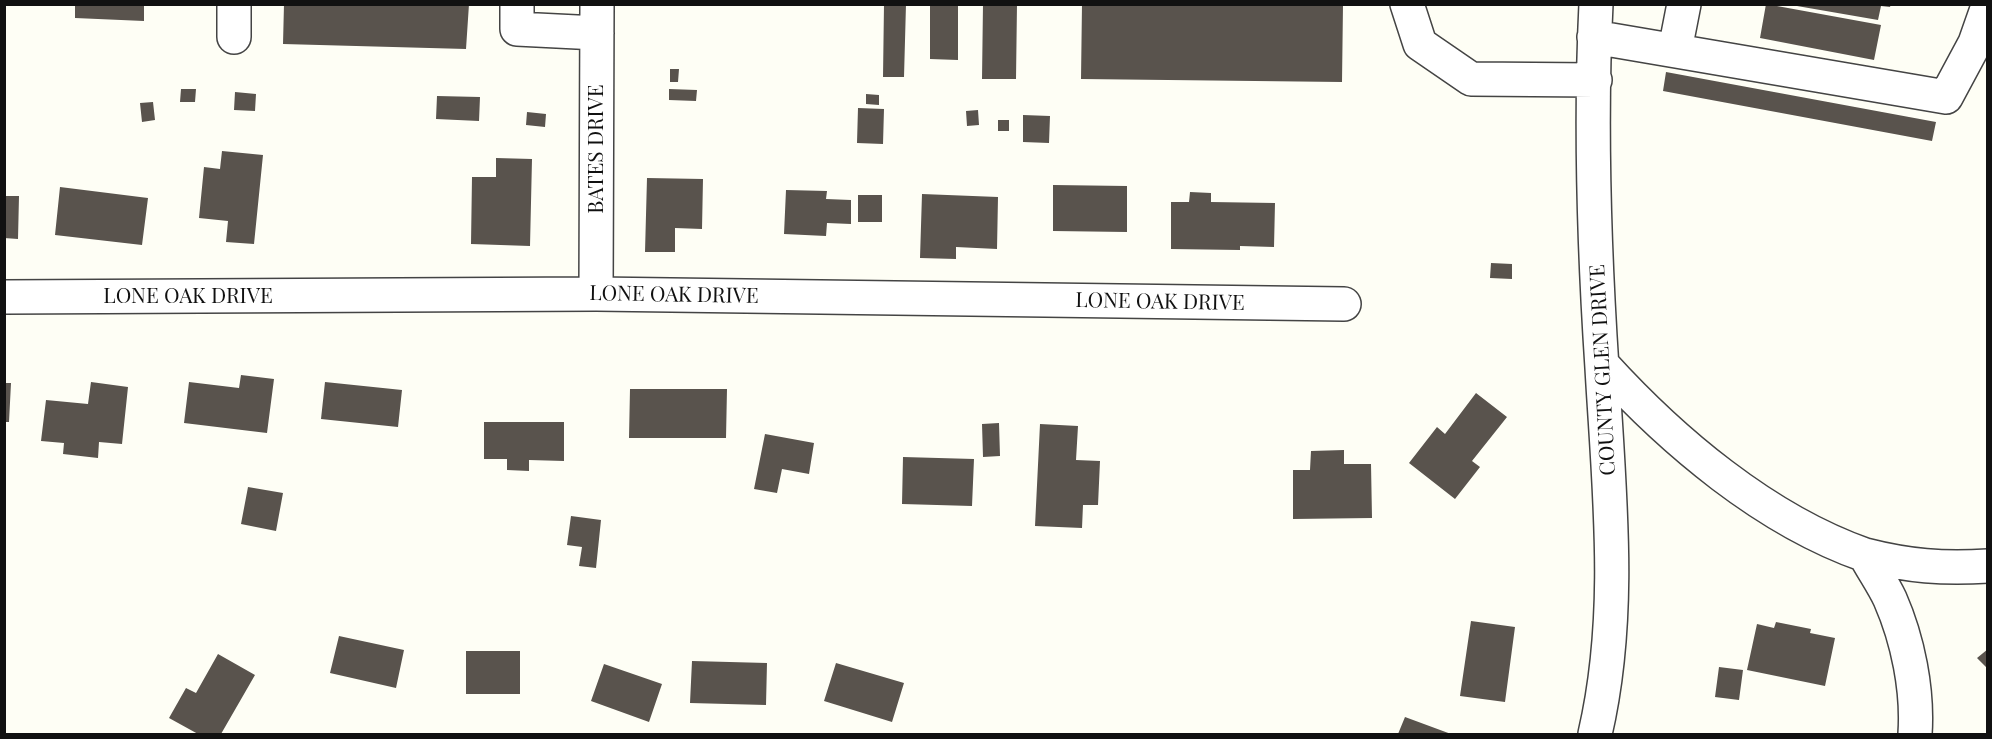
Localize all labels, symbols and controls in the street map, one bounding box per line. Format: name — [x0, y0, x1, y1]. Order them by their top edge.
street label: BATES DRIVE — [583, 84, 609, 214]
street label: COUNTY GLEN DRIVE — [1585, 264, 1621, 476]
street label: LONE OAK DRIVE — [589, 281, 759, 309]
street label: LONE OAK DRIVE — [103, 283, 273, 309]
street label: LONE OAK DRIVE — [1075, 288, 1245, 316]

